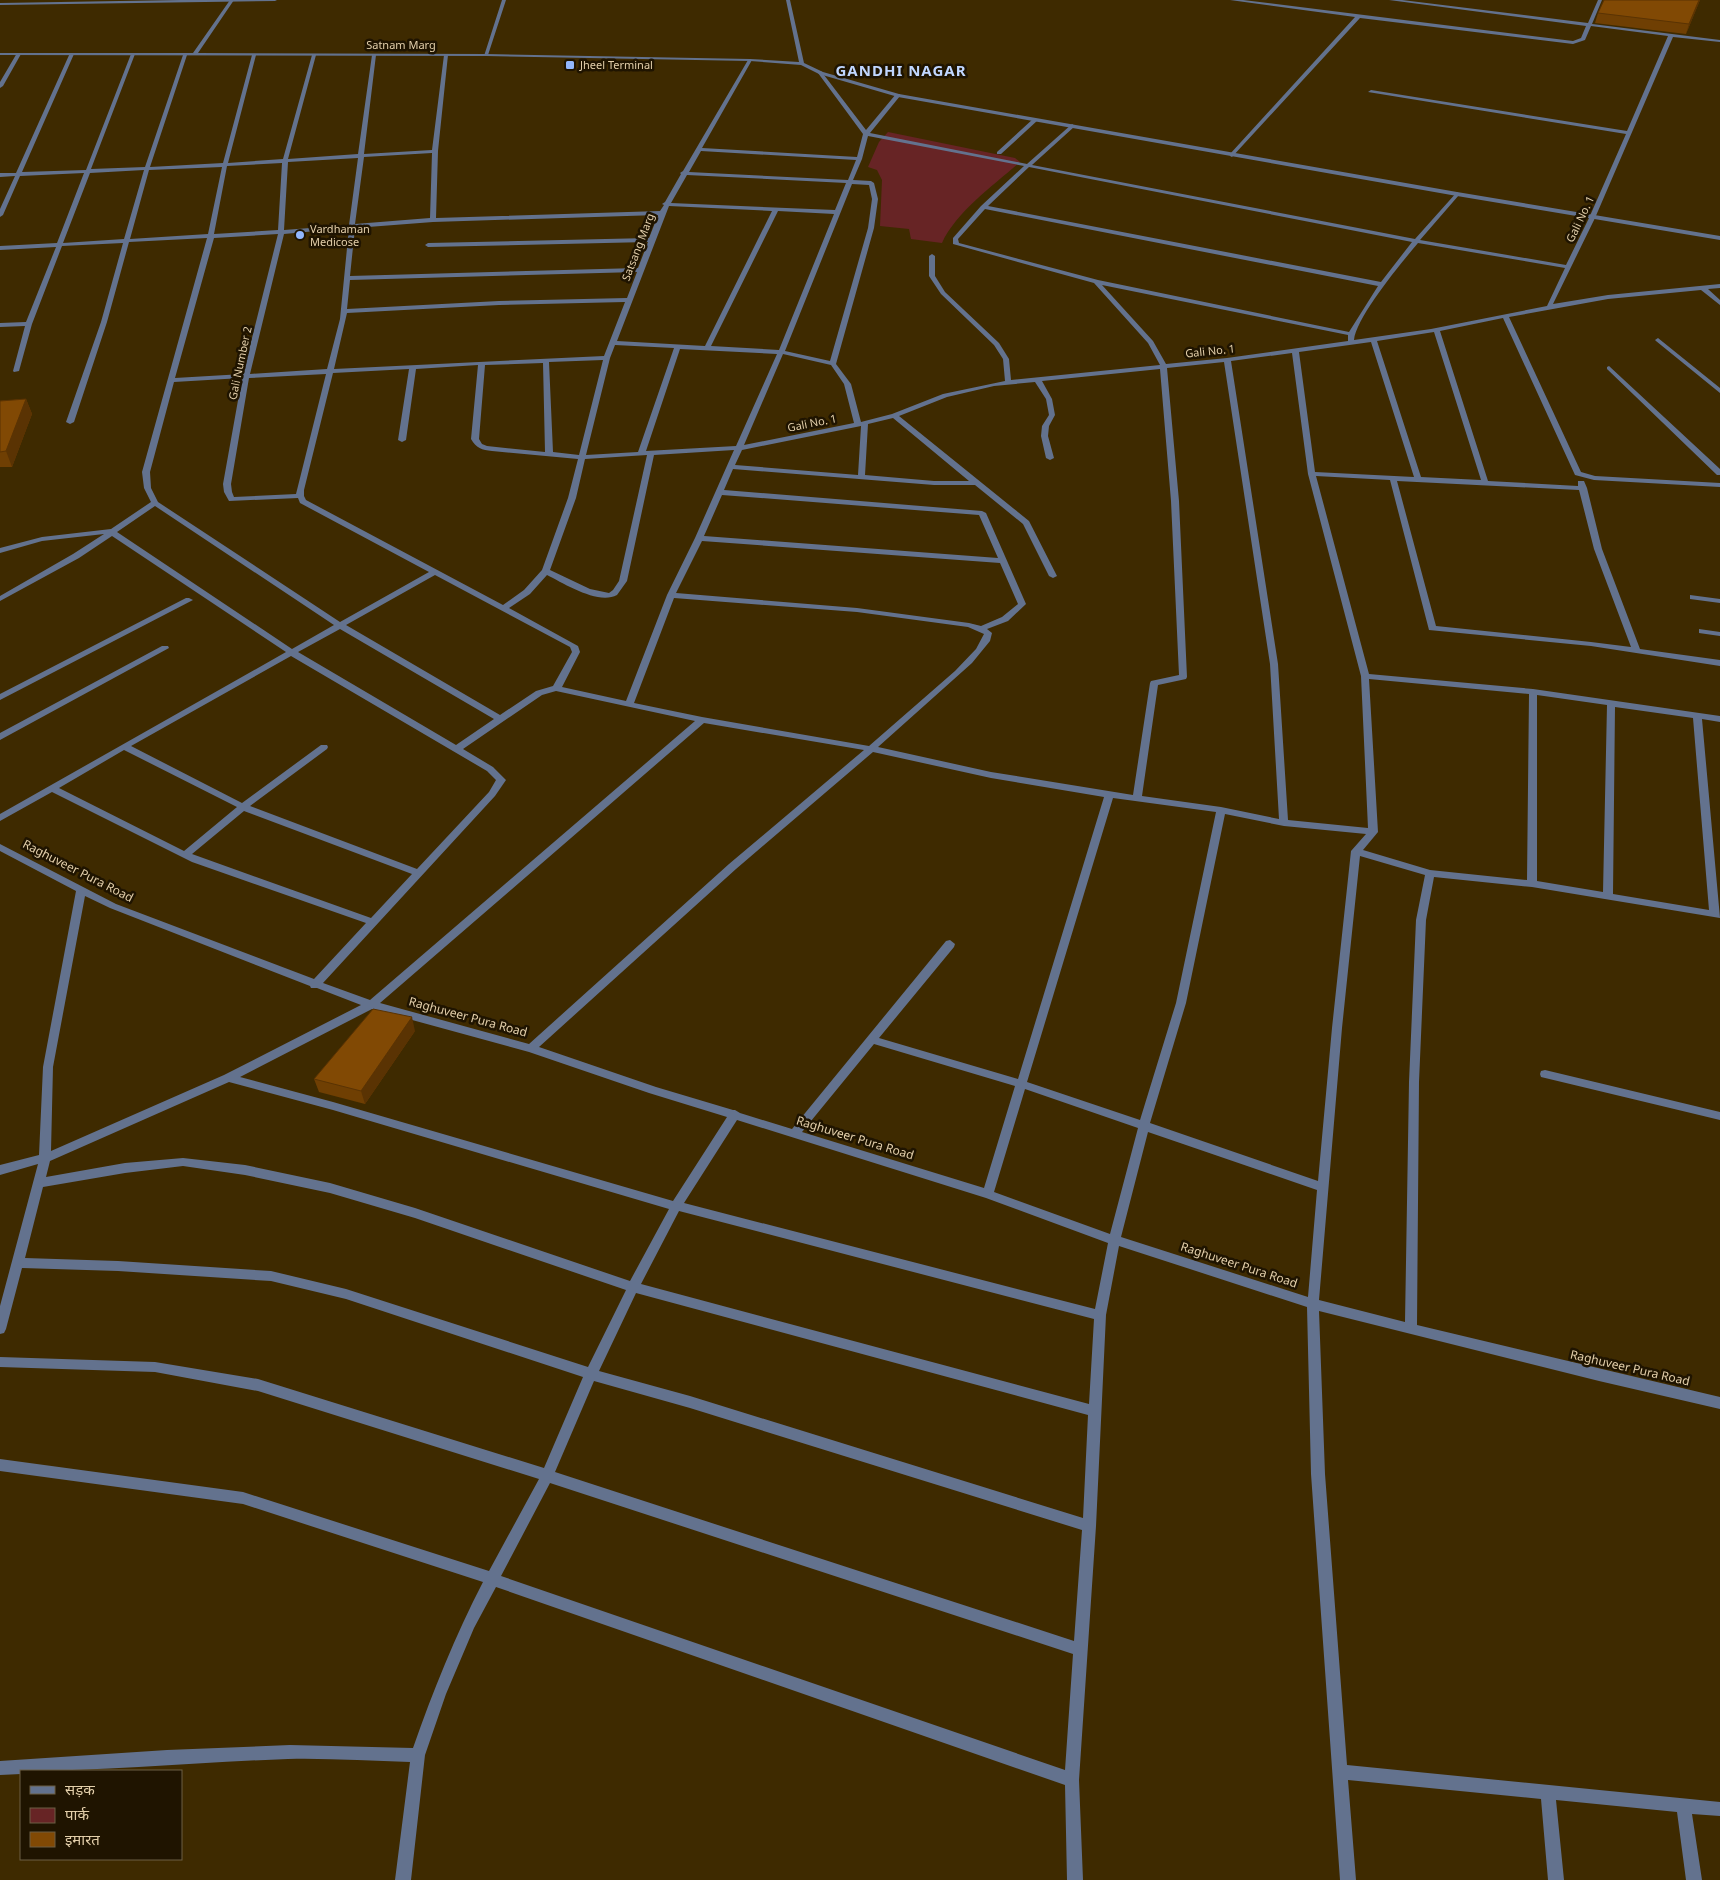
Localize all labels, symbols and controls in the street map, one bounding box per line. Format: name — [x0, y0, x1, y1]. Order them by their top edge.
street label: Satnam Marg — [366, 37, 436, 52]
place label: Jheel Terminal — [579, 57, 653, 72]
marker: Jheel Terminal — [564, 59, 576, 71]
district label: GANDHI NAGAR — [836, 60, 966, 80]
street label: Gali No. 1 — [1562, 193, 1597, 244]
street label: Satsang Marg — [618, 211, 657, 283]
place label: Vardhaman Medicose — [310, 221, 370, 249]
marker: Vardhaman Medicose — [294, 229, 306, 241]
street label: Gali Number 2 — [224, 325, 255, 401]
street label: Gali No. 1 — [1184, 340, 1236, 361]
street label: Gali No. 1 — [786, 410, 838, 435]
street label: Raghuveer Pura Road — [20, 835, 137, 906]
street label: Raghuveer Pura Road — [407, 992, 529, 1041]
street label: Raghuveer Pura Road — [794, 1112, 916, 1164]
street label: Raghuveer Pura Road — [1178, 1238, 1300, 1291]
street label: Raghuveer Pura Road — [1569, 1345, 1692, 1390]
legend — [20, 1770, 182, 1860]
text: सड़क — [65, 1779, 95, 1799]
text: पार्क — [65, 1804, 89, 1824]
text: इमारत — [65, 1829, 100, 1849]

